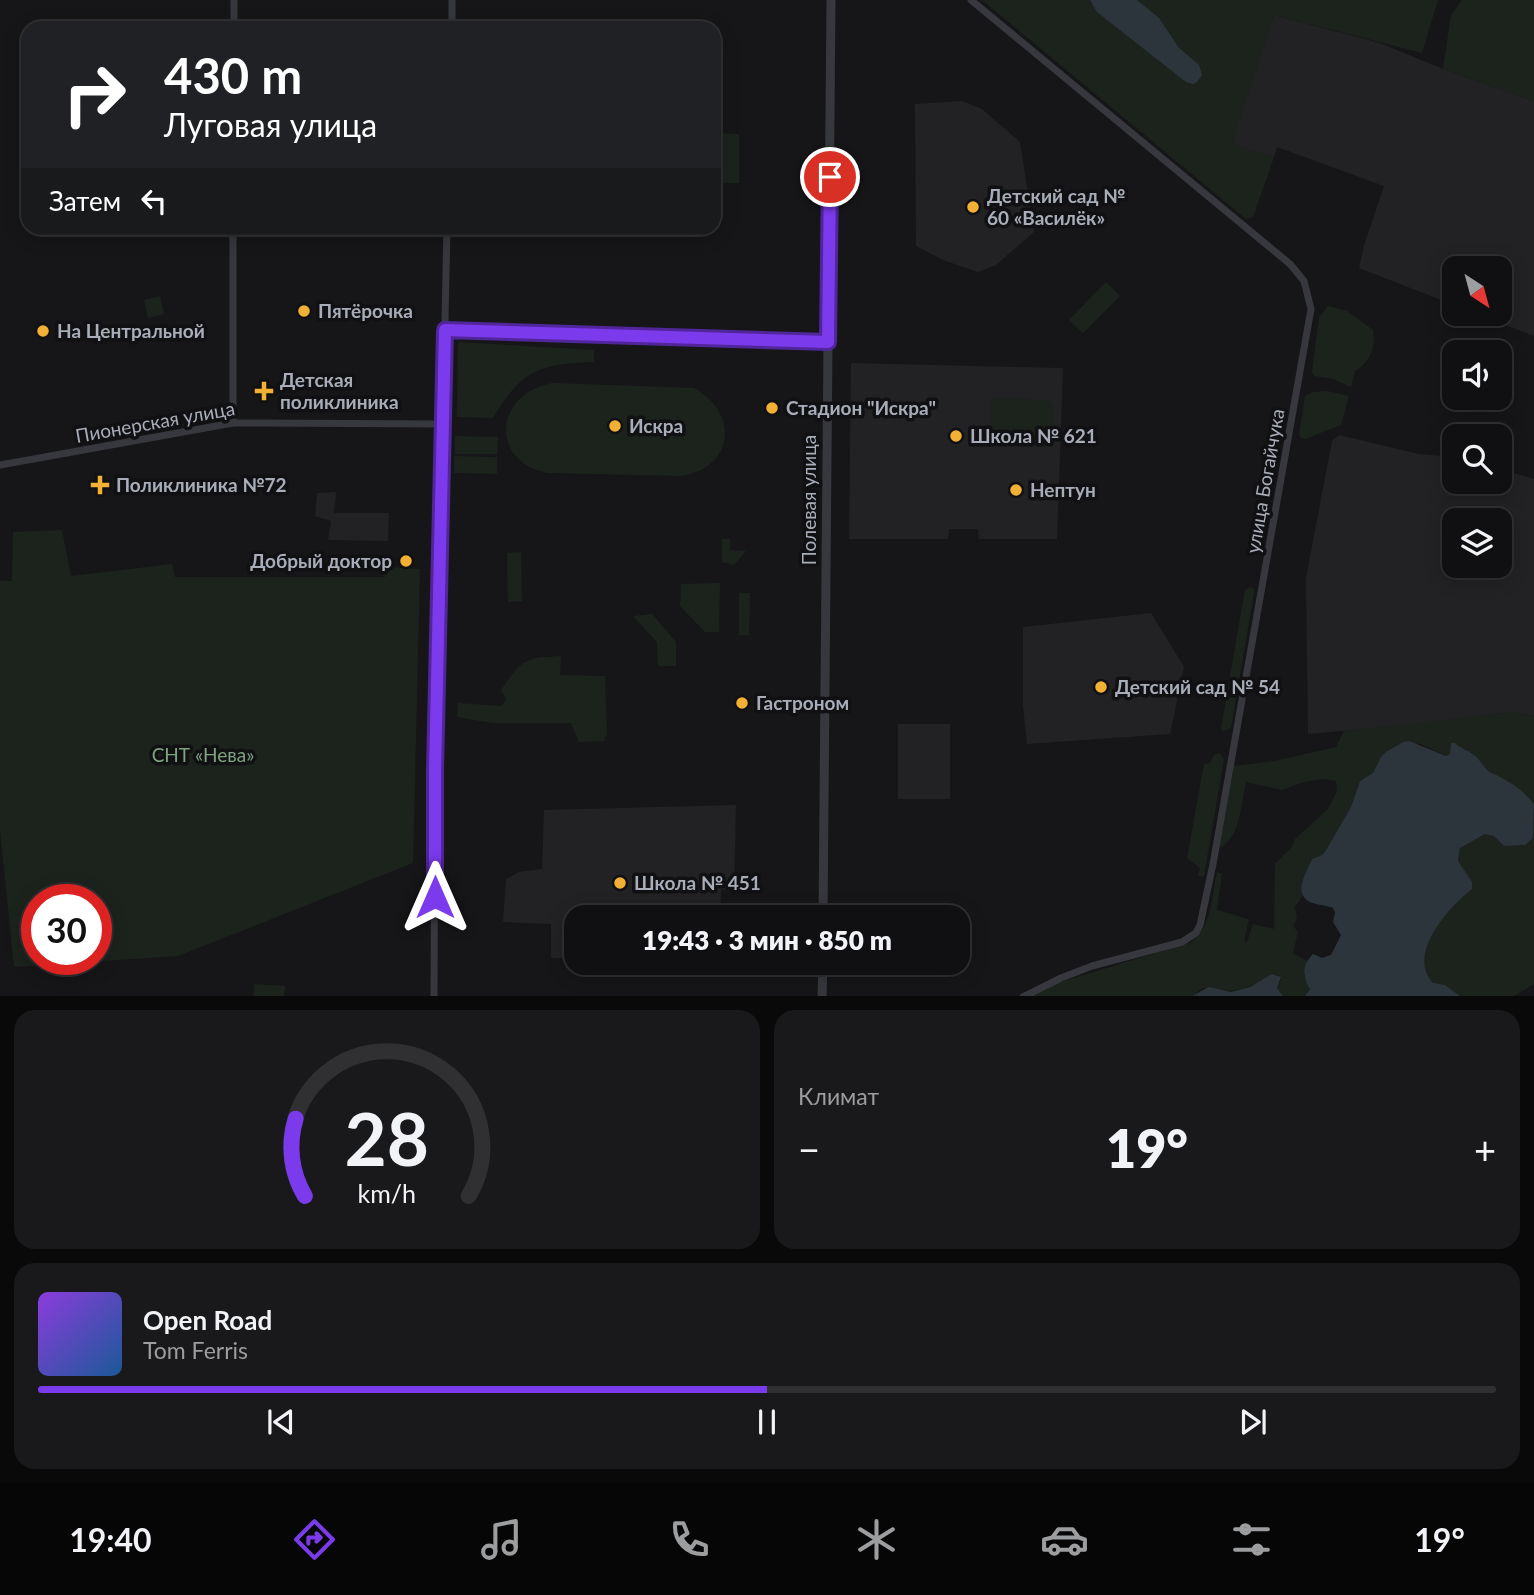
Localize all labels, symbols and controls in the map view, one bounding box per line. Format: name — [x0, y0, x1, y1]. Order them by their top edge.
text: 430 m — [164, 46, 302, 104]
icon: right — [49, 49, 140, 140]
text: Луговая улица — [164, 105, 377, 144]
pin — [800, 147, 860, 207]
icon: arrive — [811, 158, 849, 196]
icon: left — [135, 182, 173, 220]
place label: Детский сад № 60 «Василёк» — [987, 184, 1125, 229]
text: Затем — [49, 185, 121, 217]
marker: Детский сад № 60 «Василёк» — [965, 199, 981, 215]
north arrow — [1442, 256, 1512, 326]
map controls — [1442, 256, 1512, 578]
place label: Пятёрочка — [318, 299, 413, 322]
marker: Пятёрочка — [296, 303, 312, 319]
place label: На Центральной — [57, 319, 205, 342]
marker: На Центральной — [35, 323, 51, 339]
button: sound — [1442, 340, 1512, 410]
place label: Детская поликлиника — [280, 368, 399, 413]
marker: Детская поликлиника — [254, 381, 274, 401]
street label: Пионерская улица — [73, 396, 236, 447]
place label: Стадион "Искра" — [786, 396, 936, 419]
marker: Стадион "Искра" — [764, 400, 780, 416]
street label: улица Богайчука — [1240, 407, 1289, 555]
place label: Искра — [629, 414, 683, 437]
marker: Искра — [607, 418, 623, 434]
place label: Школа № 621 — [970, 424, 1097, 447]
button: search — [1442, 424, 1512, 494]
marker: Школа № 621 — [948, 428, 964, 444]
street label: Полевая улица — [797, 435, 820, 565]
place label: Поликлиника №72 — [116, 473, 287, 496]
marker: Поликлиника №72 — [90, 475, 110, 495]
place label: Нептун — [1030, 478, 1096, 501]
marker: Нептун — [1008, 482, 1024, 498]
button: layers — [1442, 508, 1512, 578]
place label: Добрый доктор — [250, 549, 392, 572]
marker: Добрый доктор — [398, 553, 414, 569]
place label: Детский сад № 54 — [1115, 675, 1280, 698]
marker: Детский сад № 54 — [1093, 679, 1109, 695]
place label: Гастроном — [756, 691, 849, 714]
marker: Гастроном — [734, 695, 750, 711]
park label: СНТ «Нева» — [152, 743, 254, 766]
position arrow — [398, 860, 472, 934]
place label: Школа № 451 — [634, 871, 761, 894]
marker: Школа № 451 — [612, 875, 628, 891]
speed limit sign: 30 — [21, 884, 112, 975]
text: 19:43 · 3 мин · 850 m — [642, 924, 892, 956]
text: Климат — [798, 1082, 879, 1110]
text: 28 — [345, 1094, 429, 1182]
text: 19° — [1106, 1117, 1188, 1179]
text: − — [798, 1126, 820, 1172]
text: + — [1474, 1126, 1496, 1172]
text: km/h — [358, 1177, 416, 1207]
text: Open Road — [143, 1304, 272, 1336]
text: Tom Ferris — [143, 1336, 248, 1364]
icon: previous — [262, 1403, 300, 1441]
icon: pause — [748, 1403, 786, 1441]
icon: next — [1234, 1403, 1272, 1441]
icon: directions — [290, 1515, 339, 1564]
icon: music — [477, 1515, 526, 1564]
icon: phone — [665, 1515, 714, 1564]
icon: climate — [852, 1515, 901, 1564]
icon: car — [1040, 1515, 1089, 1564]
icon: filters — [1227, 1515, 1276, 1564]
text: 19:40 — [69, 1520, 152, 1559]
text: 19° — [1414, 1520, 1465, 1559]

